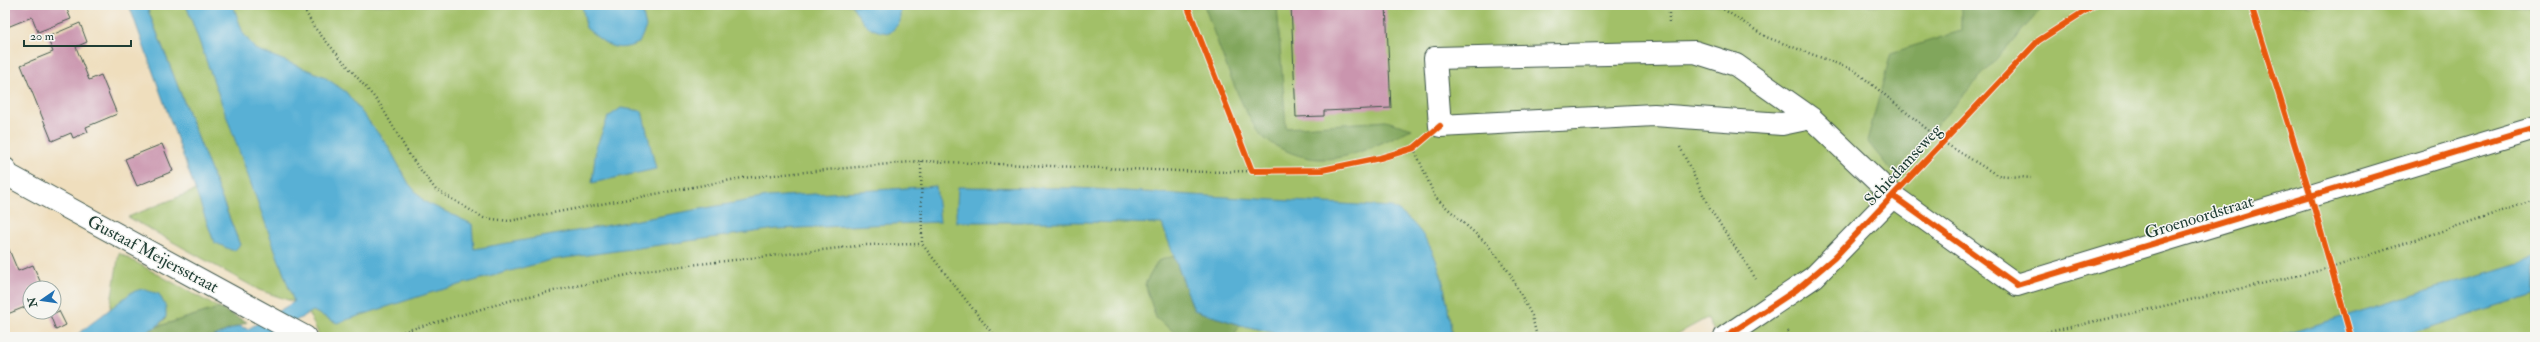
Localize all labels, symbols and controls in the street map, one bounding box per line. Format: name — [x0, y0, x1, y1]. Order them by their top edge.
scale bar — [24, 22, 131, 48]
text: 20 m — [30, 29, 55, 44]
street label: Schiedamseweg — [1860, 119, 1947, 210]
street label: Groenoordstraat — [2142, 190, 2256, 244]
street label: Gustaaf Meijersstraat — [84, 211, 223, 298]
north arrow — [22, 280, 62, 320]
text: N — [25, 295, 40, 309]

